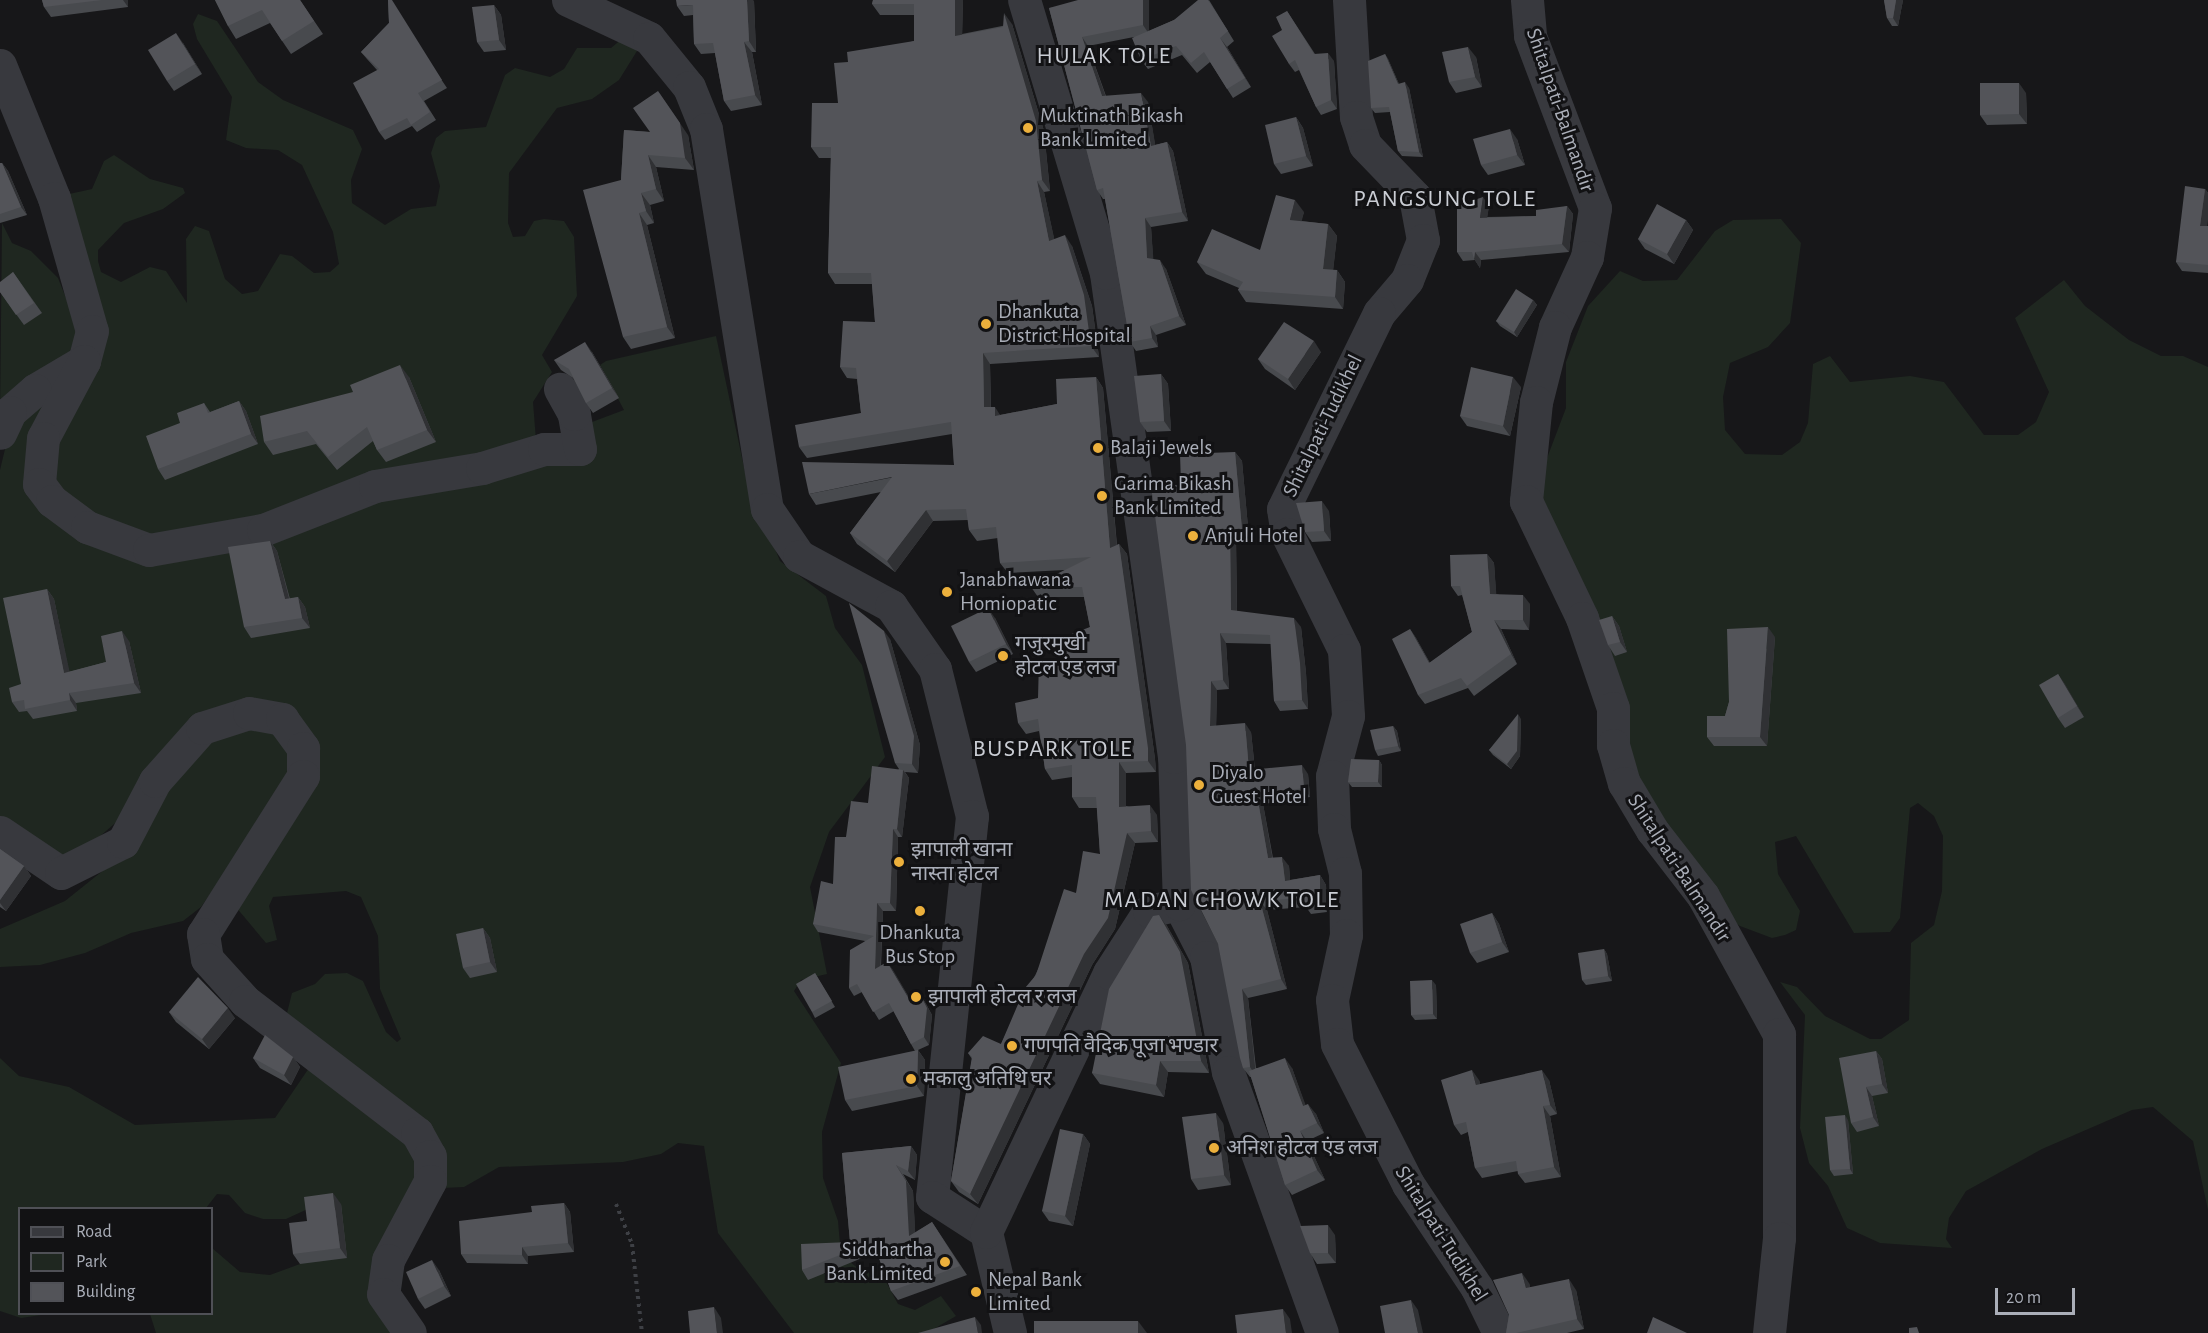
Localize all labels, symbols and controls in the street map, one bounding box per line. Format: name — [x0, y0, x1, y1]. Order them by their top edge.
street label: Shitalpati-Balmandir — [1520, 25, 1600, 195]
district label: HULAK TOLE — [1037, 43, 1171, 71]
place label: Muktinath Bikash Bank Limited — [1040, 103, 1184, 153]
marker: Muktinath Bikash Bank Limited — [1021, 121, 1035, 135]
district label: PANGSUNG TOLE — [1353, 186, 1537, 214]
place label: Dhankuta District Hospital — [998, 299, 1131, 349]
marker: Dhankuta District Hospital — [979, 317, 993, 331]
street label: Shitalpati-Tudikhel — [1278, 351, 1368, 501]
place label: Balaji Jewels — [1110, 435, 1212, 461]
marker: Balaji Jewels — [1091, 441, 1105, 455]
place label: Garima Bikash Bank Limited — [1114, 471, 1232, 521]
marker: Garima Bikash Bank Limited — [1095, 489, 1109, 503]
place label: Anjuli Hotel — [1205, 523, 1303, 549]
marker: Anjuli Hotel — [1186, 529, 1200, 543]
place label: Janabhawana Homiopatic — [960, 567, 1071, 617]
marker: Janabhawana Homiopatic — [938, 583, 956, 601]
place label: गजुरमुखी होटल एंड लज — [1015, 631, 1116, 681]
marker: गजुरमुखी होटल एंड लज — [996, 649, 1010, 663]
district label: BUSPARK TOLE — [973, 736, 1133, 764]
place label: Diyalo Guest Hotel — [1211, 760, 1307, 810]
marker: Diyalo Guest Hotel — [1192, 778, 1206, 792]
street label: Shitalpati-Balmandir — [1622, 789, 1736, 947]
place label: झापाली खाना नास्ता होटल — [911, 837, 1013, 887]
marker: झापाली खाना नास्ता होटल — [892, 855, 906, 869]
district label: MADAN CHOWK TOLE — [1104, 887, 1340, 915]
marker: Dhankuta Bus Stop — [913, 904, 927, 918]
place label: Dhankuta Bus Stop — [879, 920, 961, 970]
place label: झापाली होटल र लज — [928, 984, 1077, 1010]
marker: झापाली होटल र लज — [909, 990, 923, 1004]
place label: गणपति वैदिक पूजा भण्डार — [1024, 1033, 1218, 1059]
marker: गणपति वैदिक पूजा भण्डार — [1005, 1039, 1019, 1053]
place label: मकालु अतिथि घर — [923, 1066, 1052, 1092]
marker: मकालु अतिथि घर — [904, 1072, 918, 1086]
place label: अनिश होटल एंड लज — [1226, 1135, 1378, 1161]
marker: अनिश होटल एंड लज — [1207, 1141, 1221, 1155]
street label: Shitalpati-Tudikhel — [1389, 1162, 1493, 1306]
legend — [18, 1207, 213, 1315]
text: Road — [76, 1223, 112, 1241]
place label: Siddhartha Bank Limited — [826, 1237, 933, 1287]
text: Park — [76, 1253, 107, 1271]
marker: Siddhartha Bank Limited — [938, 1255, 952, 1269]
place label: Nepal Bank Limited — [988, 1267, 1082, 1317]
scale bar — [1998, 1276, 2078, 1314]
text: Building — [76, 1283, 135, 1301]
marker: Nepal Bank Limited — [969, 1285, 983, 1299]
text: 20 m — [2006, 1289, 2041, 1307]

